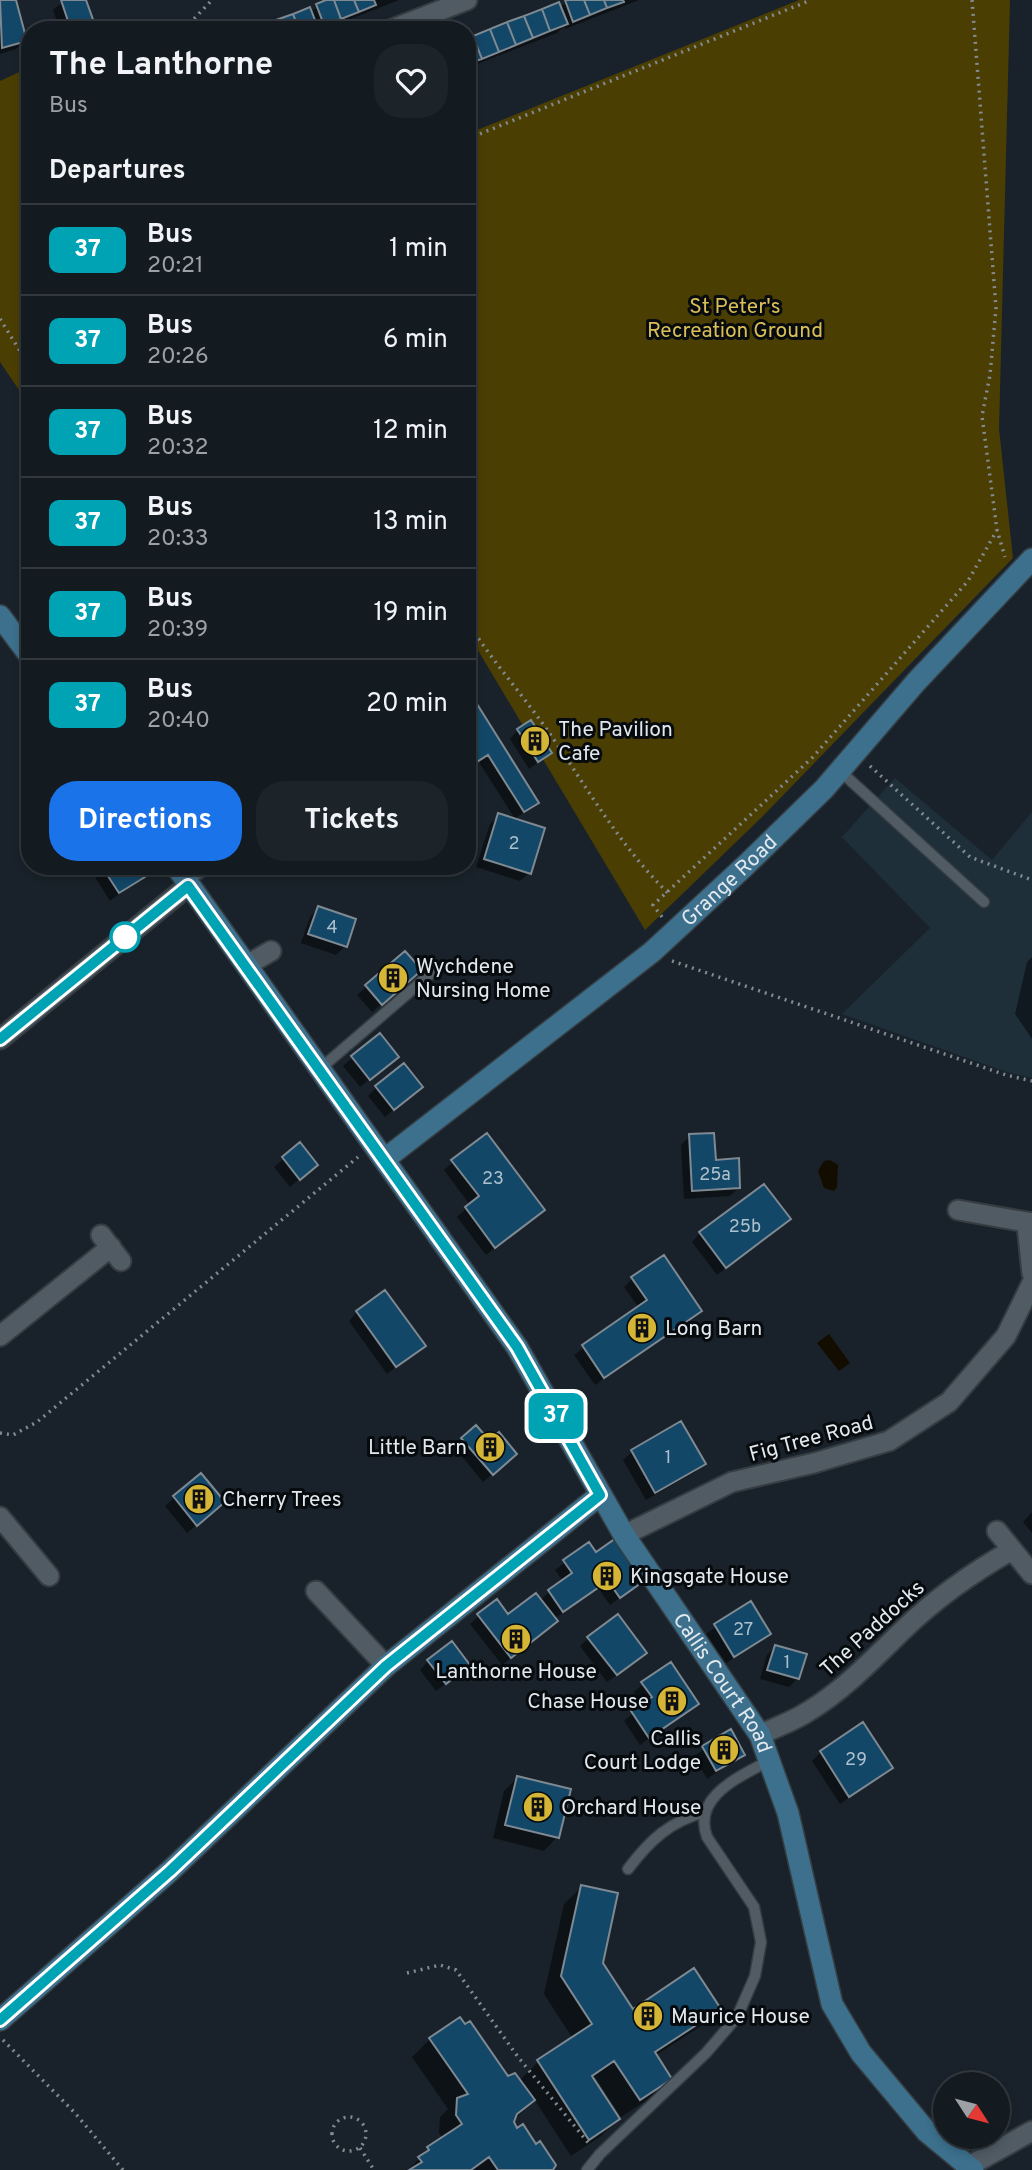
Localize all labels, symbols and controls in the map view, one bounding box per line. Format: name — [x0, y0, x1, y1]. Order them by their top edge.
button: heart — [374, 44, 448, 118]
text: The Lanthorne — [49, 45, 273, 87]
text: Bus — [49, 92, 88, 121]
text: Departures — [49, 155, 186, 188]
text: Bus — [147, 219, 193, 252]
text: 1 min — [389, 233, 448, 266]
text: 37 — [74, 235, 101, 265]
text: 20:21 — [147, 252, 204, 281]
park label: St Peter's Recreation Ground — [647, 294, 823, 345]
text: Bus — [147, 310, 193, 343]
text: 6 min — [383, 324, 448, 357]
text: 37 — [74, 326, 101, 356]
text: 20:26 — [147, 343, 209, 372]
text: Bus — [147, 401, 193, 434]
text: 12 min — [373, 415, 448, 448]
text: 37 — [74, 417, 101, 447]
text: 20:32 — [147, 434, 208, 463]
text: Bus — [147, 492, 193, 525]
text: 13 min — [373, 506, 448, 539]
text: 37 — [74, 508, 101, 538]
text: 20:33 — [147, 525, 209, 554]
text: Bus — [147, 583, 193, 616]
text: 19 min — [373, 597, 448, 630]
text: 37 — [74, 599, 101, 629]
text: 20:39 — [147, 616, 208, 645]
text: Bus — [147, 674, 193, 707]
text: 20 min — [366, 688, 448, 721]
text: 37 — [74, 690, 101, 720]
text: 20:40 — [147, 707, 210, 736]
place label: The Pavilion Cafe — [558, 717, 673, 768]
building icon: The Pavilion Cafe — [518, 724, 552, 758]
button: Directions — [49, 781, 242, 861]
button: Tickets — [256, 781, 448, 861]
street label: Grange Road — [676, 830, 784, 933]
house number: 2 — [508, 833, 520, 856]
house number: 4 — [326, 917, 338, 940]
unlabelled marker — [110, 922, 140, 952]
place label: Wychdene Nursing Home — [416, 954, 551, 1005]
building icon: Wychdene Nursing Home — [376, 961, 410, 995]
house number: 25a — [699, 1164, 731, 1187]
house number: 23 — [482, 1168, 504, 1191]
house number: 25b — [729, 1216, 761, 1239]
building icon: Long Barn — [625, 1311, 659, 1345]
place label: Long Barn — [665, 1316, 762, 1343]
line badge: 37 — [524, 1393, 588, 1439]
text: 37 — [543, 1401, 569, 1431]
street label: Fig Tree Road — [746, 1410, 877, 1469]
building icon: Little Barn — [473, 1430, 507, 1464]
place label: Little Barn — [368, 1435, 467, 1462]
house number: 1 — [665, 1447, 671, 1470]
building icon: Cherry Trees — [182, 1482, 216, 1516]
place label: Cherry Trees — [222, 1487, 342, 1514]
building icon: Kingsgate House — [590, 1559, 624, 1593]
place label: Kingsgate House — [630, 1564, 789, 1591]
street label: The Paddocks — [815, 1575, 931, 1683]
street label: Callis Court Road — [666, 1608, 777, 1757]
house number: 27 — [733, 1619, 753, 1642]
building icon: Lanthorne House — [499, 1622, 533, 1656]
house number: 1 — [784, 1652, 790, 1675]
place label: Lanthorne House — [435, 1659, 597, 1686]
building icon: Chase House — [655, 1684, 689, 1718]
place label: Chase House — [527, 1689, 649, 1716]
place label: Callis Court Lodge — [584, 1726, 701, 1777]
building icon: Callis Court Lodge — [707, 1733, 741, 1767]
house number: 29 — [845, 1749, 867, 1772]
building icon: Orchard House — [521, 1790, 555, 1824]
place label: Orchard House — [561, 1795, 701, 1822]
building icon: Maurice House — [631, 1999, 665, 2033]
place label: Maurice House — [671, 2004, 810, 2031]
north arrow — [933, 2072, 1010, 2149]
map controls — [933, 2072, 1010, 2149]

